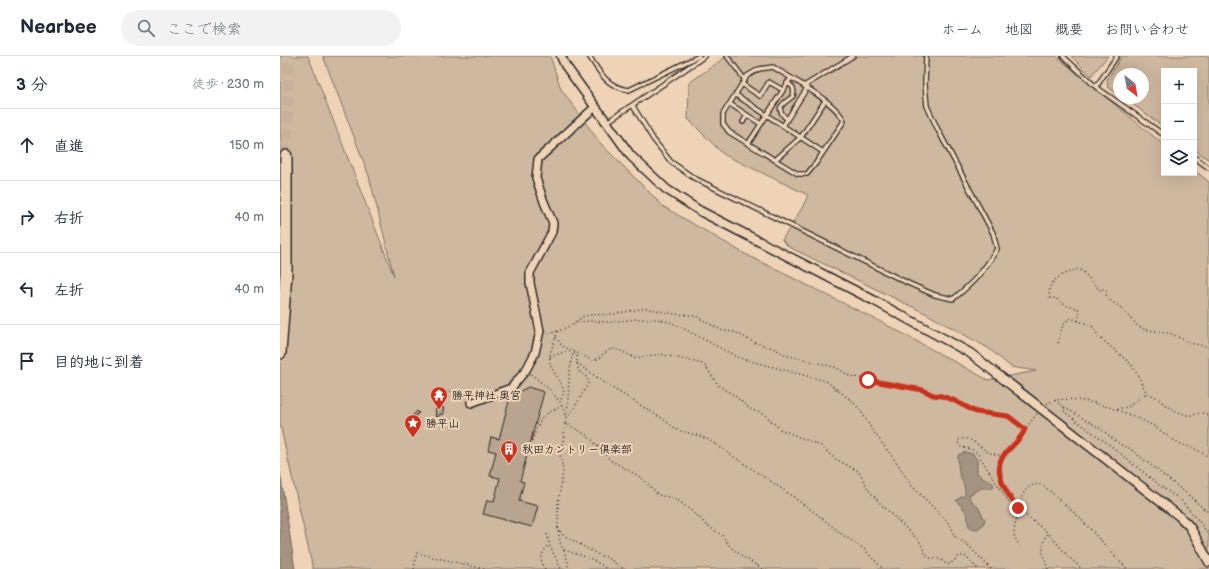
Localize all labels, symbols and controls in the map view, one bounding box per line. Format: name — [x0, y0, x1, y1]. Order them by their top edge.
search box — [121, 10, 401, 46]
text: Nearbee — [20, 16, 97, 39]
icon: search — [135, 17, 157, 39]
text: ここで検索 — [167, 20, 242, 39]
text: ホーム — [942, 21, 983, 38]
text: 地図 — [1005, 21, 1033, 38]
text: 概要 — [1055, 21, 1083, 38]
text: お問い合わせ — [1105, 21, 1189, 38]
north arrow — [1113, 68, 1149, 104]
map controls — [1161, 68, 1197, 176]
button: + — [1161, 68, 1197, 104]
text: 3 分 — [16, 75, 48, 95]
text: 徒歩 · 230 m — [192, 76, 264, 92]
button: − — [1161, 104, 1197, 140]
icon: ahead — [16, 134, 38, 156]
text: 直進 — [54, 137, 84, 156]
text: 150 m — [230, 137, 264, 153]
button: layers — [1161, 140, 1197, 176]
icon: right — [16, 206, 38, 228]
text: 右折 — [54, 209, 84, 228]
text: 40 m — [234, 209, 264, 225]
icon: left — [16, 278, 38, 300]
text: 左折 — [54, 281, 84, 300]
text: 40 m — [234, 281, 264, 297]
icon: arrive — [16, 350, 38, 372]
text: 目的地に到着 — [54, 353, 144, 372]
route start — [859, 371, 877, 389]
temple icon: 勝平神社 奥宮 — [429, 385, 449, 410]
place label: 勝平神社 奥宮 — [452, 389, 521, 402]
place icon: 勝平山 — [403, 413, 423, 438]
place label: 勝平山 — [426, 417, 459, 430]
building icon: 秋田カントリー倶楽部 — [499, 439, 519, 464]
place label: 秋田カントリー倶楽部 — [522, 443, 632, 456]
route end — [1009, 499, 1027, 517]

